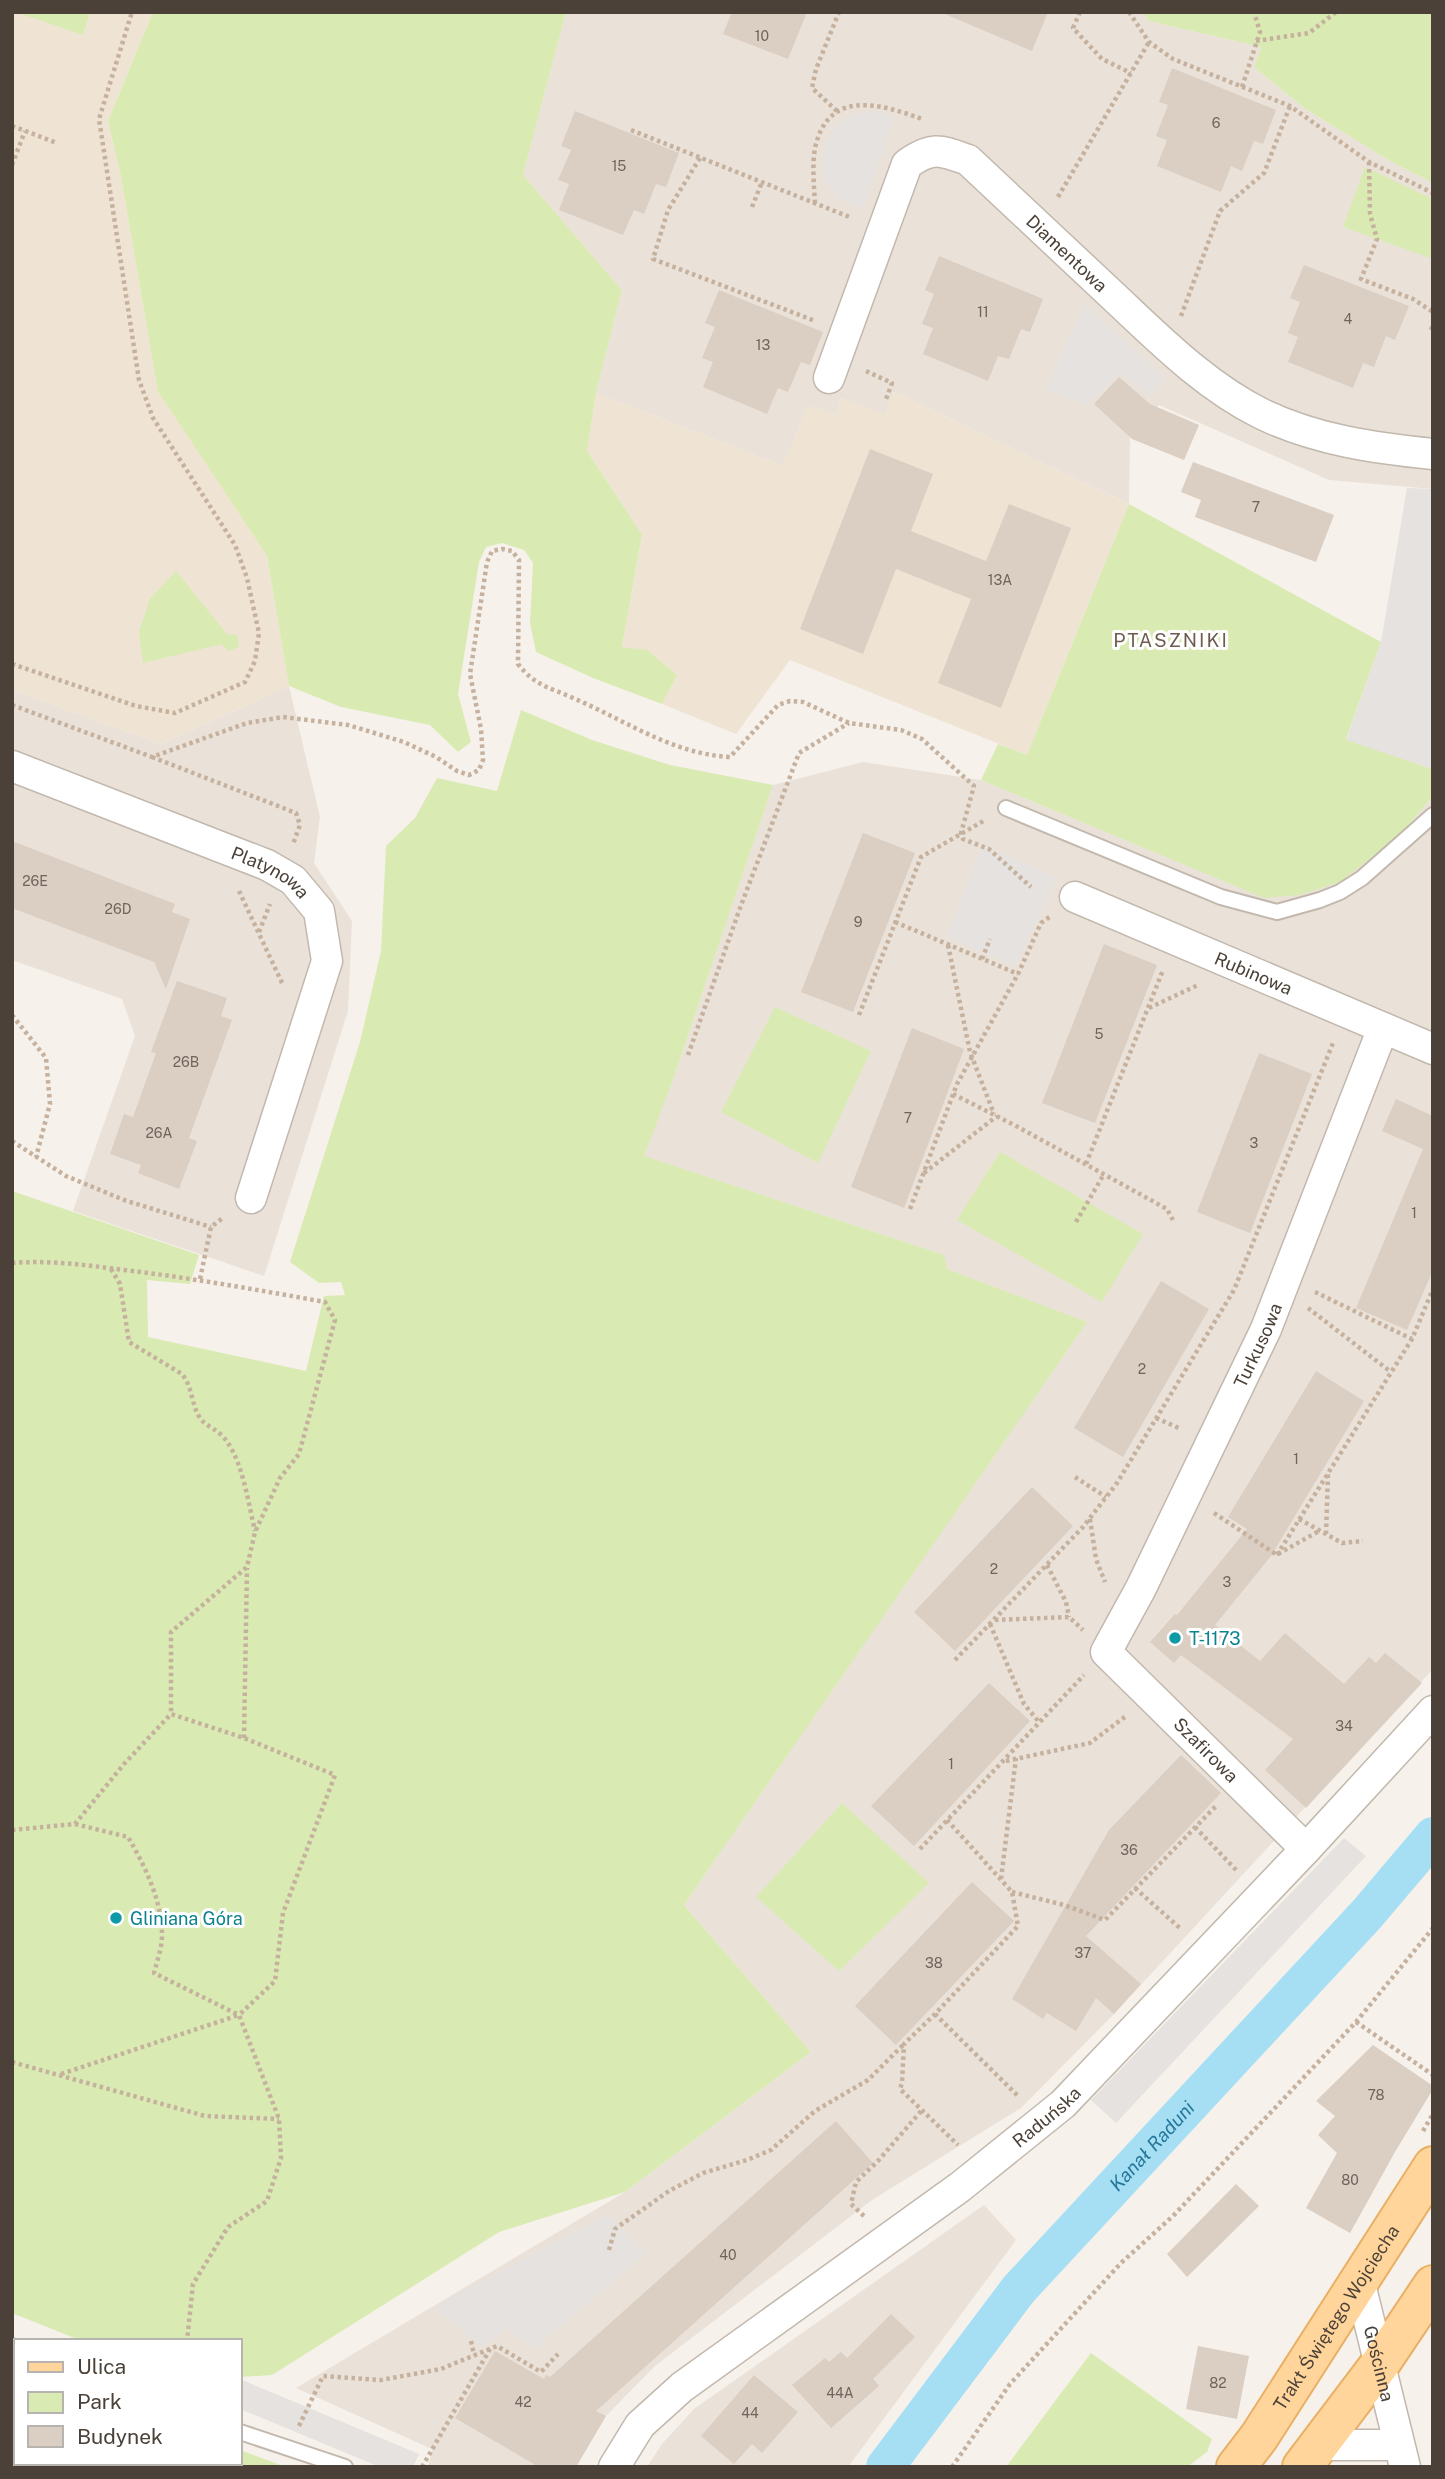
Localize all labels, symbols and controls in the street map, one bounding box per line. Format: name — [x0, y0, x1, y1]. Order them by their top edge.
house number: 10 — [755, 28, 769, 44]
house number: 6 — [1212, 115, 1221, 131]
house number: 15 — [612, 158, 626, 174]
street label: Diamentowa — [1022, 210, 1112, 296]
house number: 11 — [977, 304, 989, 320]
house number: 4 — [1344, 311, 1353, 327]
house number: 13 — [756, 337, 770, 353]
house number: 7 — [1252, 499, 1260, 515]
house number: 13A — [988, 572, 1012, 588]
district label: PTASZNIKI — [1113, 629, 1229, 651]
street label: Platynowa — [229, 842, 314, 902]
house number: 26E — [22, 873, 48, 889]
house number: 26D — [105, 901, 131, 917]
house number: 9 — [854, 914, 863, 930]
street label: Rubinowa — [1212, 947, 1296, 999]
house number: 5 — [1095, 1026, 1104, 1042]
house number: 26B — [173, 1054, 199, 1070]
house number: 7 — [904, 1110, 912, 1126]
house number: 26A — [146, 1125, 173, 1141]
house number: 3 — [1250, 1135, 1259, 1151]
house number: 1 — [1411, 1205, 1417, 1221]
street label: Turkusowa — [1229, 1300, 1286, 1391]
house number: 2 — [1138, 1361, 1146, 1377]
house number: 1 — [1293, 1451, 1299, 1467]
house number: 2 — [990, 1561, 998, 1577]
house number: 3 — [1223, 1574, 1232, 1590]
place label: T-1173 — [1189, 1628, 1240, 1649]
marker: T-1173 — [1167, 1630, 1183, 1646]
street label: Szafirowa — [1169, 1713, 1243, 1787]
house number: 34 — [1335, 1718, 1353, 1734]
house number: 1 — [948, 1756, 954, 1772]
house number: 36 — [1120, 1842, 1138, 1858]
place label: Gliniana Góra — [130, 1908, 243, 1929]
marker: Gliniana Góra — [108, 1910, 124, 1926]
house number: 37 — [1075, 1945, 1091, 1961]
house number: 38 — [925, 1955, 943, 1971]
street label: Raduńska — [1008, 2082, 1085, 2151]
house number: 78 — [1367, 2087, 1385, 2103]
water label: Kanał Raduni — [1105, 2096, 1199, 2195]
house number: 80 — [1341, 2172, 1359, 2188]
street label: Trakt Świętego Wojciecha — [1269, 2221, 1403, 2414]
house number: 40 — [719, 2247, 737, 2263]
street label: Gościnna — [1360, 2323, 1399, 2404]
legend — [14, 2339, 242, 2465]
text: Ulica — [77, 2354, 126, 2379]
house number: 82 — [1209, 2375, 1227, 2391]
house number: 44A — [826, 2385, 854, 2401]
text: Park — [77, 2389, 122, 2414]
house number: 42 — [514, 2394, 532, 2410]
house number: 44 — [741, 2405, 759, 2421]
text: Budynek — [77, 2424, 163, 2449]

